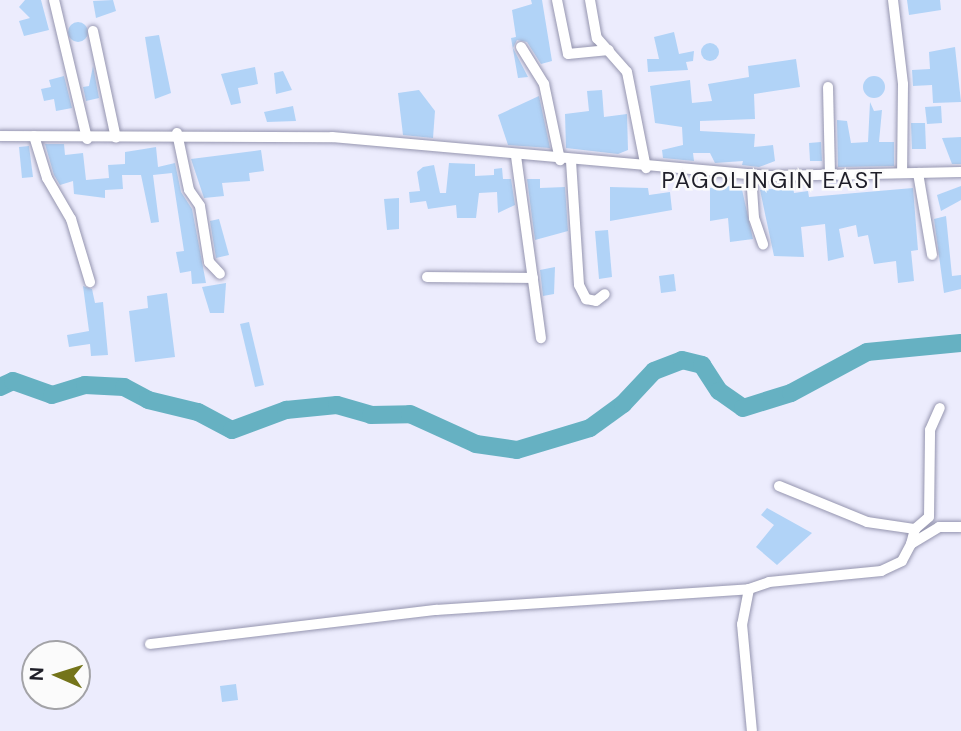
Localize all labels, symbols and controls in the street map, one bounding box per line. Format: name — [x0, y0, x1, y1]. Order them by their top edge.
district label: PAGOLINGIN EAST — [663, 166, 883, 194]
north arrow — [21, 640, 91, 710]
text: N — [24, 666, 49, 682]

